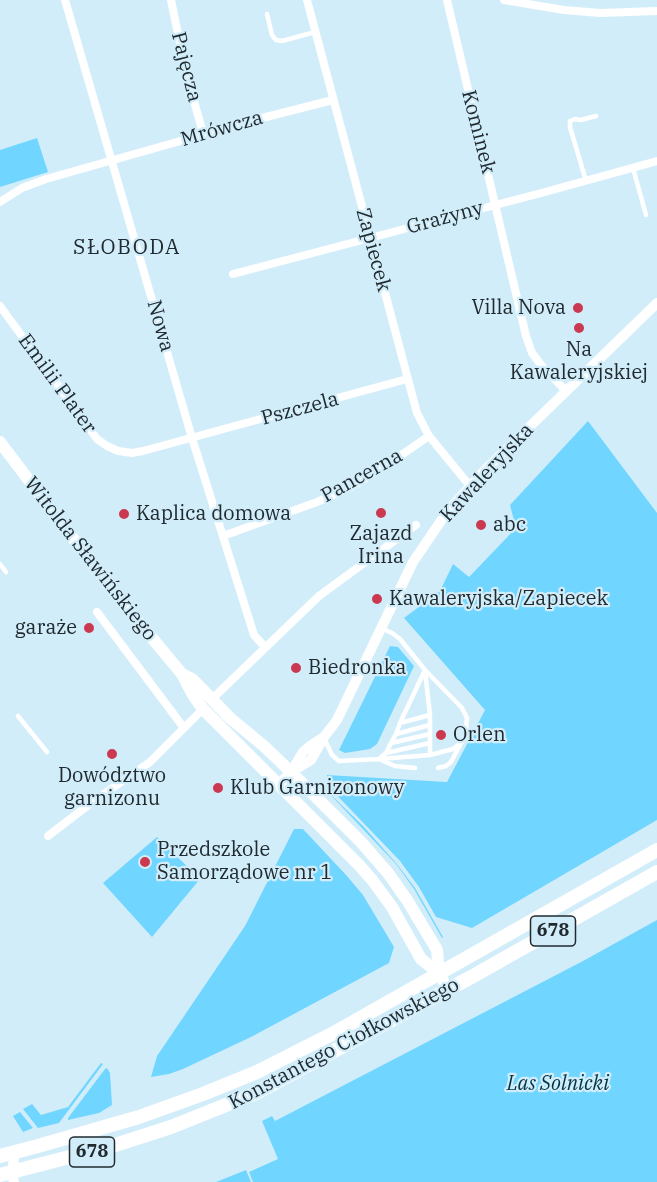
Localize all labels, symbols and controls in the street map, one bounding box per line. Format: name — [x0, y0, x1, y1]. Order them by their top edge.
street label: Pajęcza — [166, 30, 206, 104]
street label: Kominek — [456, 88, 500, 176]
street label: Mrówcza — [178, 106, 266, 152]
street label: Grażyny — [404, 196, 486, 240]
street label: Zapiecek — [350, 206, 396, 294]
district label: SŁOBODA — [73, 235, 181, 261]
place label: Villa Nova — [471, 296, 566, 320]
street label: Nowa — [141, 297, 179, 355]
marker: Villa Nova — [571, 301, 585, 315]
marker: Na Kawaleryjskiej — [572, 321, 586, 335]
street label: Emilii Plater — [13, 330, 101, 438]
place label: Na Kawaleryjskiej — [510, 338, 648, 385]
street label: Pszczela — [259, 387, 341, 431]
street label: Kawaleryjska — [435, 419, 539, 527]
street label: Pancerna — [317, 444, 407, 508]
street label: Witolda Sławińskiego — [19, 472, 161, 646]
place label: Kaplica domowa — [136, 502, 291, 526]
marker: Zajazd Irina — [374, 506, 388, 520]
marker: Kaplica domowa — [117, 507, 131, 521]
place label: abc — [493, 513, 526, 537]
marker: abc — [474, 518, 488, 532]
place label: Zajazd Irina — [350, 522, 412, 569]
place label: Kawaleryjska/Zapiecek — [389, 587, 608, 611]
marker: Kawaleryjska/Zapiecek — [370, 592, 384, 606]
place label: garaże — [15, 616, 77, 640]
marker: garaże — [82, 621, 96, 635]
place label: Biedronka — [308, 656, 406, 680]
marker: Biedronka — [289, 661, 303, 675]
place label: Orlen — [453, 723, 506, 747]
marker: Orlen — [434, 728, 448, 742]
marker: Dowództwo garnizonu — [105, 747, 119, 761]
place label: Dowództwo garnizonu — [58, 764, 166, 811]
place label: Klub Garnizonowy — [230, 776, 404, 800]
marker: Klub Garnizonowy — [211, 781, 225, 795]
place label: Przedszkole Samorządowe nr 1 — [157, 838, 332, 885]
marker: Przedszkole Samorządowe nr 1 — [138, 855, 152, 869]
road number: 678 — [530, 916, 576, 946]
street label: Konstantego Ciołkowskiego — [225, 973, 463, 1115]
park label: Las Solnicki — [507, 1072, 609, 1096]
road number: 678 — [70, 1137, 115, 1167]

